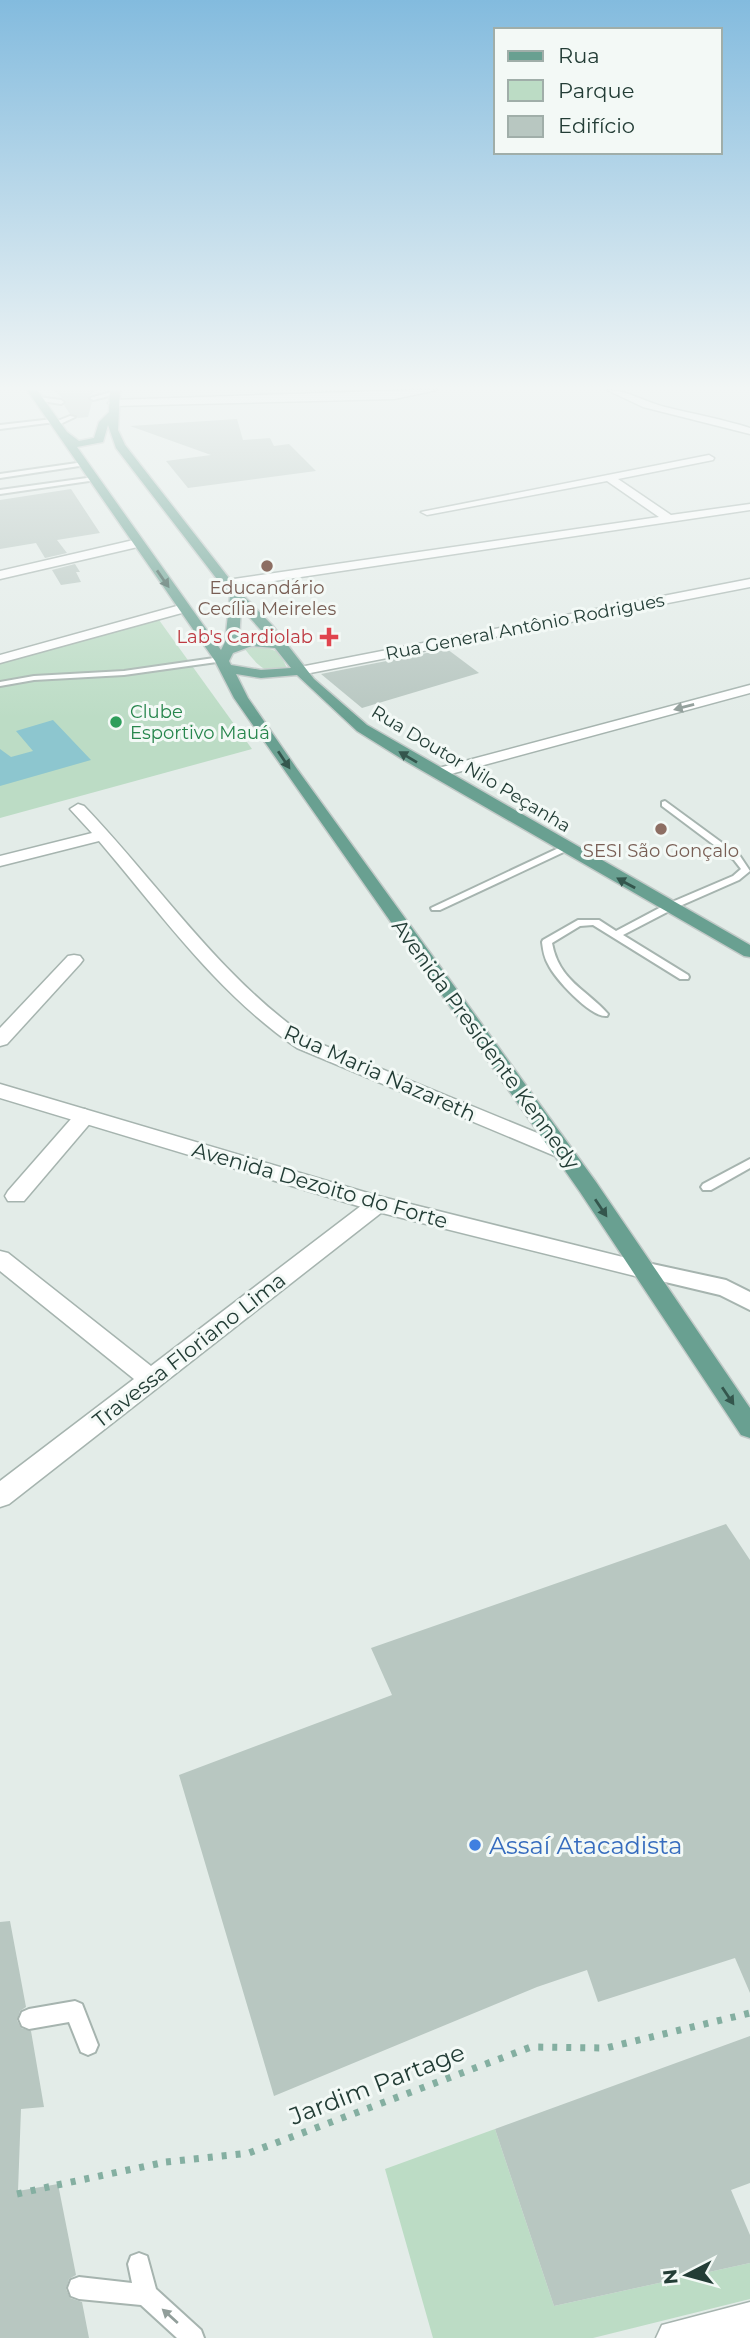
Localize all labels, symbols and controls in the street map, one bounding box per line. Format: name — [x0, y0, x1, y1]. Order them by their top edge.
legend — [494, 28, 722, 154]
text: Rua — [558, 43, 600, 68]
text: Parque — [558, 78, 634, 103]
text: Edifício — [558, 113, 635, 138]
marker: Educandário Cecília Meireles — [259, 558, 275, 574]
one-way arrow — [156, 570, 170, 588]
place label: Educandário Cecília Meireles — [198, 577, 336, 620]
street label: Rua General Antônio Rodrigues — [384, 589, 667, 665]
place label: Lab's Cardiolab — [176, 626, 313, 648]
marker: Lab's Cardiolab — [319, 627, 339, 647]
place label: Clube Esportivo Mauá — [130, 701, 270, 744]
street label: Rua Doutor Nilo Peçanha — [367, 701, 575, 837]
one-way arrow — [673, 702, 694, 712]
marker: Clube Esportivo Mauá — [108, 714, 124, 730]
one-way arrow — [399, 750, 418, 763]
one-way arrow — [277, 751, 291, 769]
marker: SESI São Gonçalo — [653, 821, 669, 837]
place label: SESI São Gonçalo — [583, 840, 739, 862]
one-way arrow — [617, 877, 636, 889]
street label: Avenida Presidente Kennedy — [387, 914, 585, 1174]
street label: Rua Maria Nazareth — [280, 1019, 480, 1127]
street label: Avenida Dezoito do Forte — [189, 1137, 451, 1233]
one-way arrow — [594, 1198, 607, 1217]
street label: Travessa Floriano Lima — [88, 1267, 290, 1433]
one-way arrow — [721, 1387, 735, 1405]
place label: Assaí Atacadista — [489, 1831, 682, 1860]
marker: Assaí Atacadista — [467, 1837, 483, 1853]
street label: Jardim Partage — [284, 2037, 469, 2131]
north arrow — [652, 2240, 722, 2310]
text: N — [658, 2268, 683, 2286]
one-way arrow — [161, 2308, 179, 2324]

